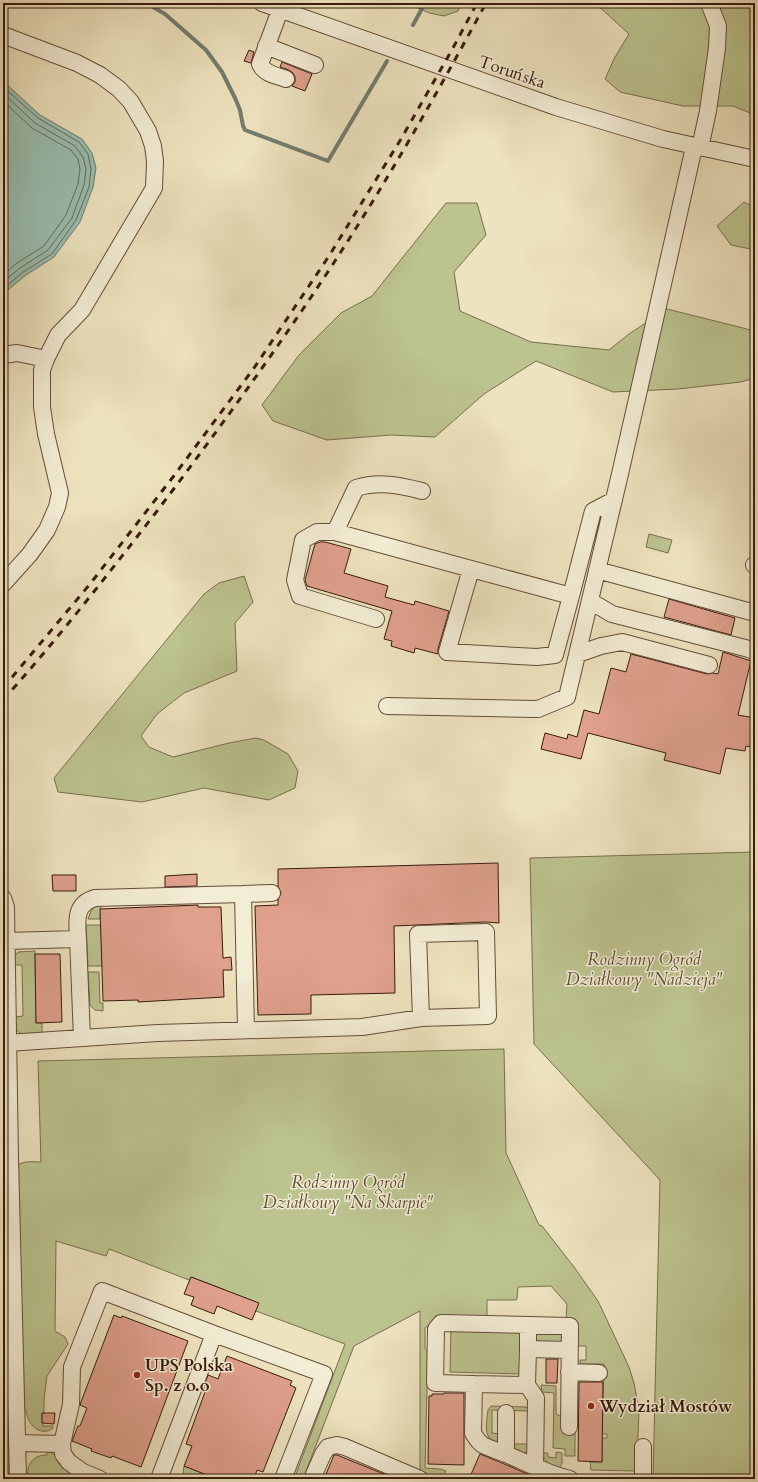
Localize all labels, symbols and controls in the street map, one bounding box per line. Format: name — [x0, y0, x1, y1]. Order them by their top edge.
street label: Toruńska — [476, 50, 549, 94]
park label: Rodzinny Ogród Działkowy "Nadzieja" — [566, 948, 723, 991]
park label: Rodzinny Ogród Działkowy "Na Skarpie" — [263, 1171, 433, 1214]
place label: UPS Polska Sp. z o.o — [145, 1354, 234, 1397]
marker: UPS Polska Sp. z o.o — [132, 1370, 142, 1380]
place label: Wydział Mostów — [598, 1395, 733, 1418]
marker: Wydział Mostów — [586, 1401, 596, 1411]

